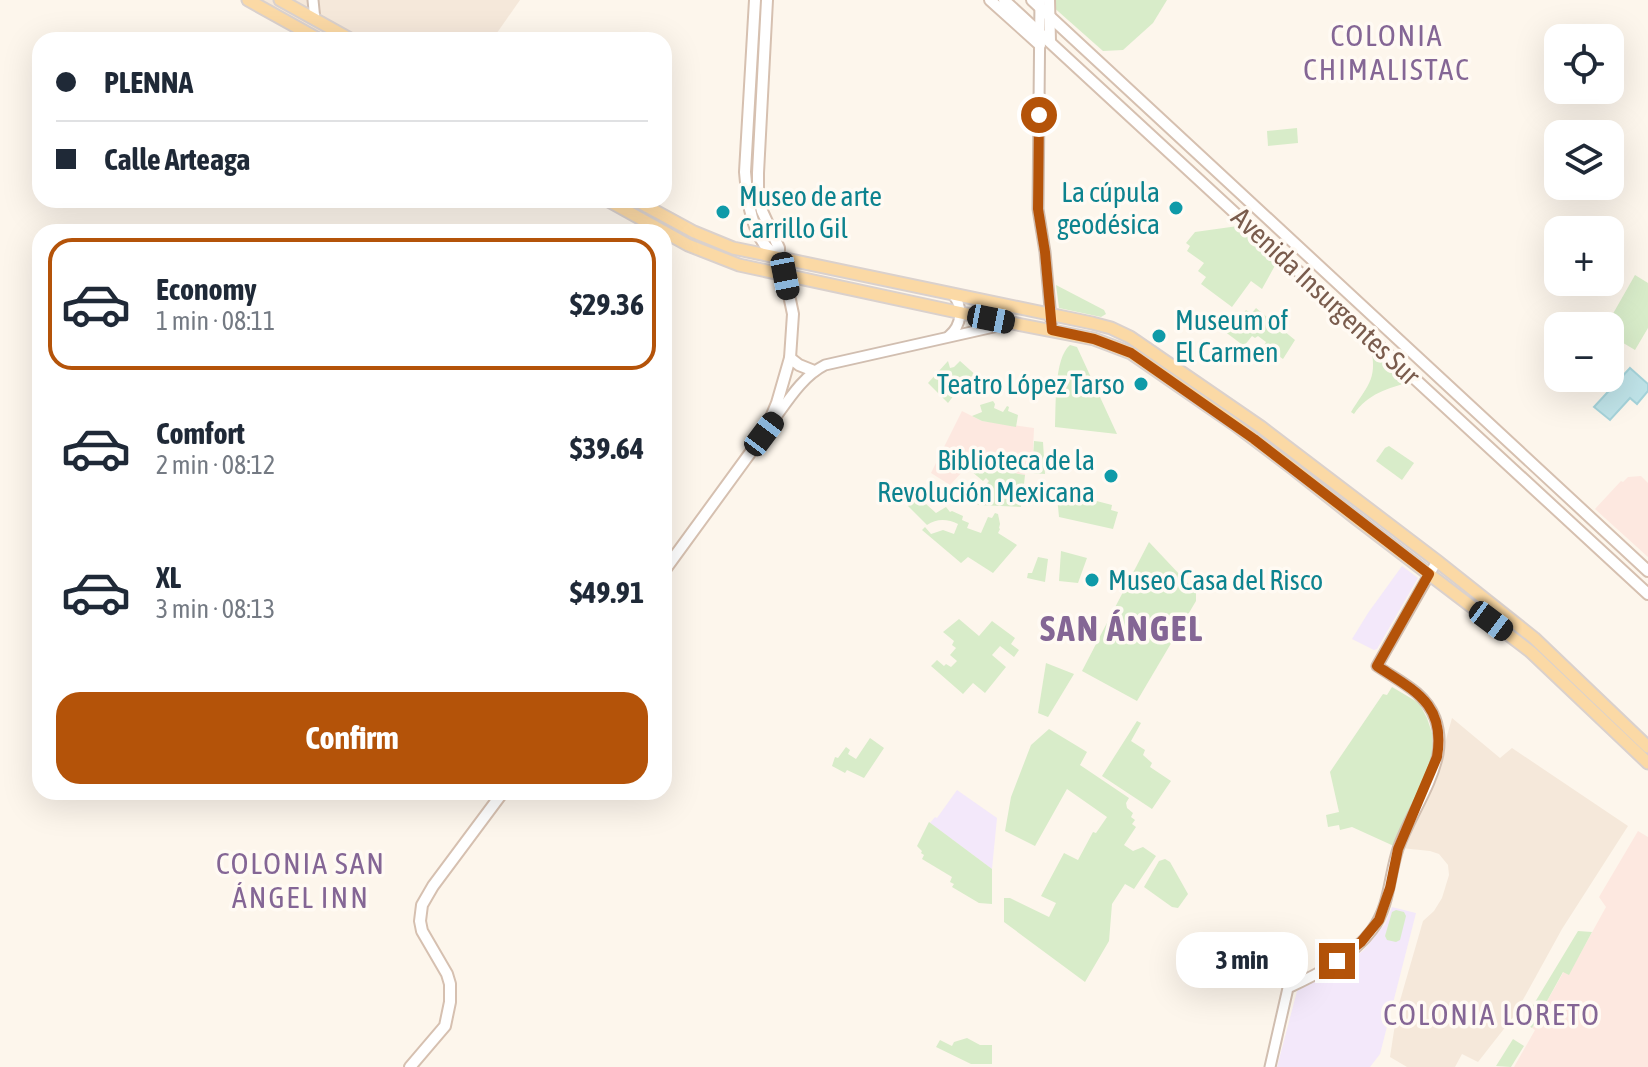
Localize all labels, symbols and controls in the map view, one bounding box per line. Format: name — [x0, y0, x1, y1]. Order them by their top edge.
district label: COLONIA CHIMALISTAC — [1303, 18, 1471, 86]
map controls — [1544, 24, 1624, 392]
button: locate — [1544, 24, 1624, 104]
text: PLENNA — [104, 65, 193, 99]
route start — [1021, 97, 1057, 133]
button: layers — [1544, 120, 1624, 200]
text: Calle Arteaga — [104, 142, 250, 176]
place label: La cúpula geodésica — [1057, 176, 1160, 240]
place label: Museo de arte Carrillo Gil — [739, 180, 882, 244]
marker: La cúpula geodésica — [1167, 199, 1185, 217]
street label: Avenida Insurgentes Sur — [1226, 201, 1427, 392]
marker: Museo de arte Carrillo Gil — [714, 203, 732, 221]
button: + — [1544, 216, 1624, 296]
car — [769, 250, 801, 302]
icon: car — [60, 268, 132, 340]
text: Economy — [156, 272, 257, 306]
text: $29.36 — [570, 287, 644, 321]
car — [965, 303, 1017, 335]
place label: Museum of El Carmen — [1175, 304, 1289, 368]
text: 1 min · 08:11 — [156, 306, 275, 336]
button: − — [1544, 312, 1624, 392]
marker: Museum of El Carmen — [1150, 327, 1168, 345]
place label: Teatro López Tarso — [937, 368, 1125, 400]
marker: Teatro López Tarso — [1132, 375, 1150, 393]
car — [740, 408, 788, 460]
icon: car — [60, 412, 132, 484]
text: Comfort — [156, 416, 245, 450]
text: $39.64 — [570, 431, 644, 465]
place label: Biblioteca de la Revolución Mexicana — [877, 444, 1095, 508]
text: 2 min · 08:12 — [156, 450, 275, 480]
marker: Biblioteca de la Revolución Mexicana — [1102, 467, 1120, 485]
icon: car — [60, 556, 132, 628]
text: XL — [156, 560, 181, 594]
place label: Museo Casa del Risco — [1108, 564, 1323, 596]
marker: Museo Casa del Risco — [1083, 571, 1101, 589]
text: $49.91 — [570, 575, 644, 609]
text: 3 min · 08:13 — [156, 594, 275, 624]
car — [1465, 597, 1517, 645]
district label: SAN ÁNGEL — [1040, 607, 1204, 649]
button: Confirm — [56, 692, 648, 784]
district label: COLONIA SAN ÁNGEL INN — [216, 846, 386, 914]
callout: 3 min — [1177, 933, 1309, 989]
route end — [1319, 943, 1355, 979]
text: 3 min — [1215, 945, 1269, 975]
district label: COLONIA LORETO — [1383, 997, 1601, 1031]

